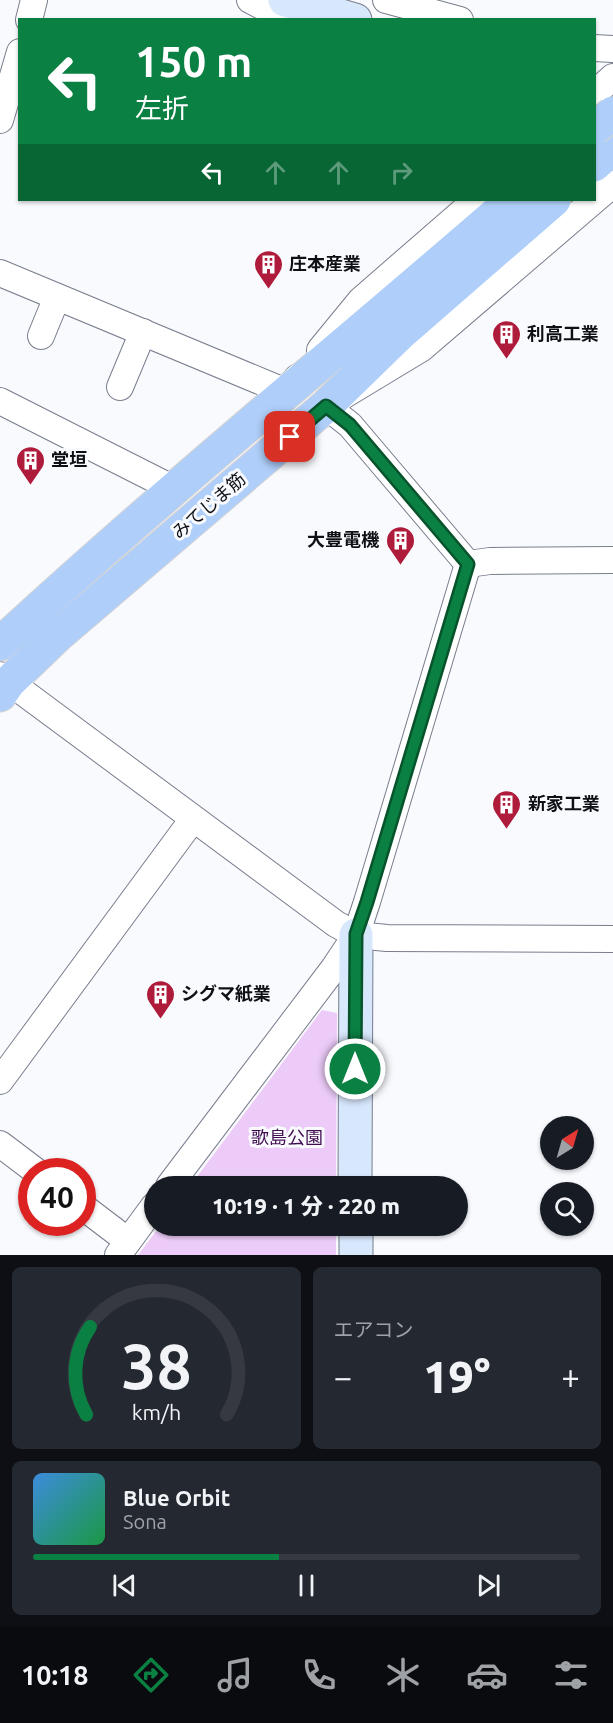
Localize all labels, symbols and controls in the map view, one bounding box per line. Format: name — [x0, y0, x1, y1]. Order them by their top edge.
text: 150 m — [135, 38, 252, 85]
icon: left — [36, 42, 114, 120]
text: 左折 — [135, 93, 189, 123]
icon: left — [196, 156, 229, 189]
icon: ahead — [259, 156, 292, 189]
icon: ahead — [322, 156, 355, 189]
icon: right — [385, 156, 418, 189]
building icon: 庄本産業 — [252, 248, 284, 290]
place label: 庄本産業 — [289, 253, 361, 273]
building icon: 利高工業 — [490, 318, 522, 360]
place label: 利高工業 — [527, 323, 599, 343]
pin — [264, 411, 315, 462]
icon: arrive — [273, 420, 306, 453]
building icon: 堂垣 — [14, 444, 46, 486]
place label: 堂垣 — [51, 449, 87, 469]
street label: みてじま筋 — [168, 468, 249, 542]
building icon: 大豊電機 — [384, 524, 416, 566]
place label: 大豊電機 — [307, 529, 380, 549]
building icon: 新家工業 — [491, 788, 523, 830]
place label: 新家工業 — [528, 793, 600, 813]
building icon: シグマ紙業 — [144, 978, 176, 1020]
place label: シグマ紙業 — [181, 983, 271, 1003]
position arrow — [323, 1037, 387, 1101]
north arrow — [540, 1116, 594, 1170]
map controls — [540, 1116, 594, 1236]
park label: 歌島公園 — [251, 1127, 323, 1147]
speed limit sign: 40 — [18, 1158, 96, 1236]
button: search — [540, 1182, 594, 1236]
text: 10:19 · 1 分 · 220 m — [212, 1193, 400, 1218]
text: エアコン — [334, 1318, 414, 1341]
text: 38 — [121, 1331, 191, 1401]
text: 19° — [423, 1351, 490, 1402]
text: − — [334, 1358, 352, 1395]
text: + — [561, 1358, 580, 1395]
text: km/h — [131, 1400, 181, 1424]
text: Blue Orbit — [123, 1485, 230, 1510]
text: Sona — [123, 1510, 167, 1533]
icon: previous — [108, 1569, 141, 1602]
icon: pause — [290, 1569, 323, 1602]
icon: next — [472, 1569, 505, 1602]
icon: directions — [130, 1654, 172, 1696]
icon: music — [214, 1654, 256, 1696]
icon: phone — [298, 1654, 340, 1696]
icon: climate — [382, 1654, 424, 1696]
icon: car — [466, 1654, 508, 1696]
icon: filters — [550, 1654, 592, 1696]
text: 10:18 — [21, 1660, 89, 1690]

